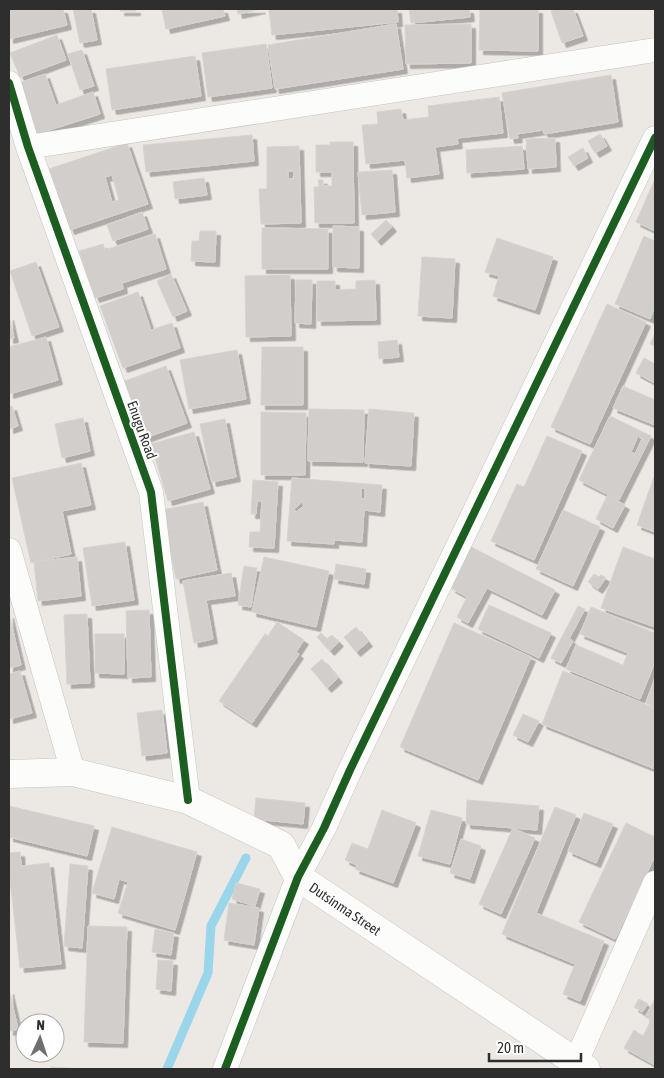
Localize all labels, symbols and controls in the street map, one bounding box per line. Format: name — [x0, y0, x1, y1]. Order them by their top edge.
street label: Enugu Road — [124, 399, 160, 461]
street label: Dutsinma Street — [306, 879, 384, 939]
north arrow — [15, 1013, 65, 1063]
text: N — [36, 1017, 45, 1033]
scale bar — [489, 1030, 582, 1062]
text: 20 m — [497, 1039, 524, 1056]

